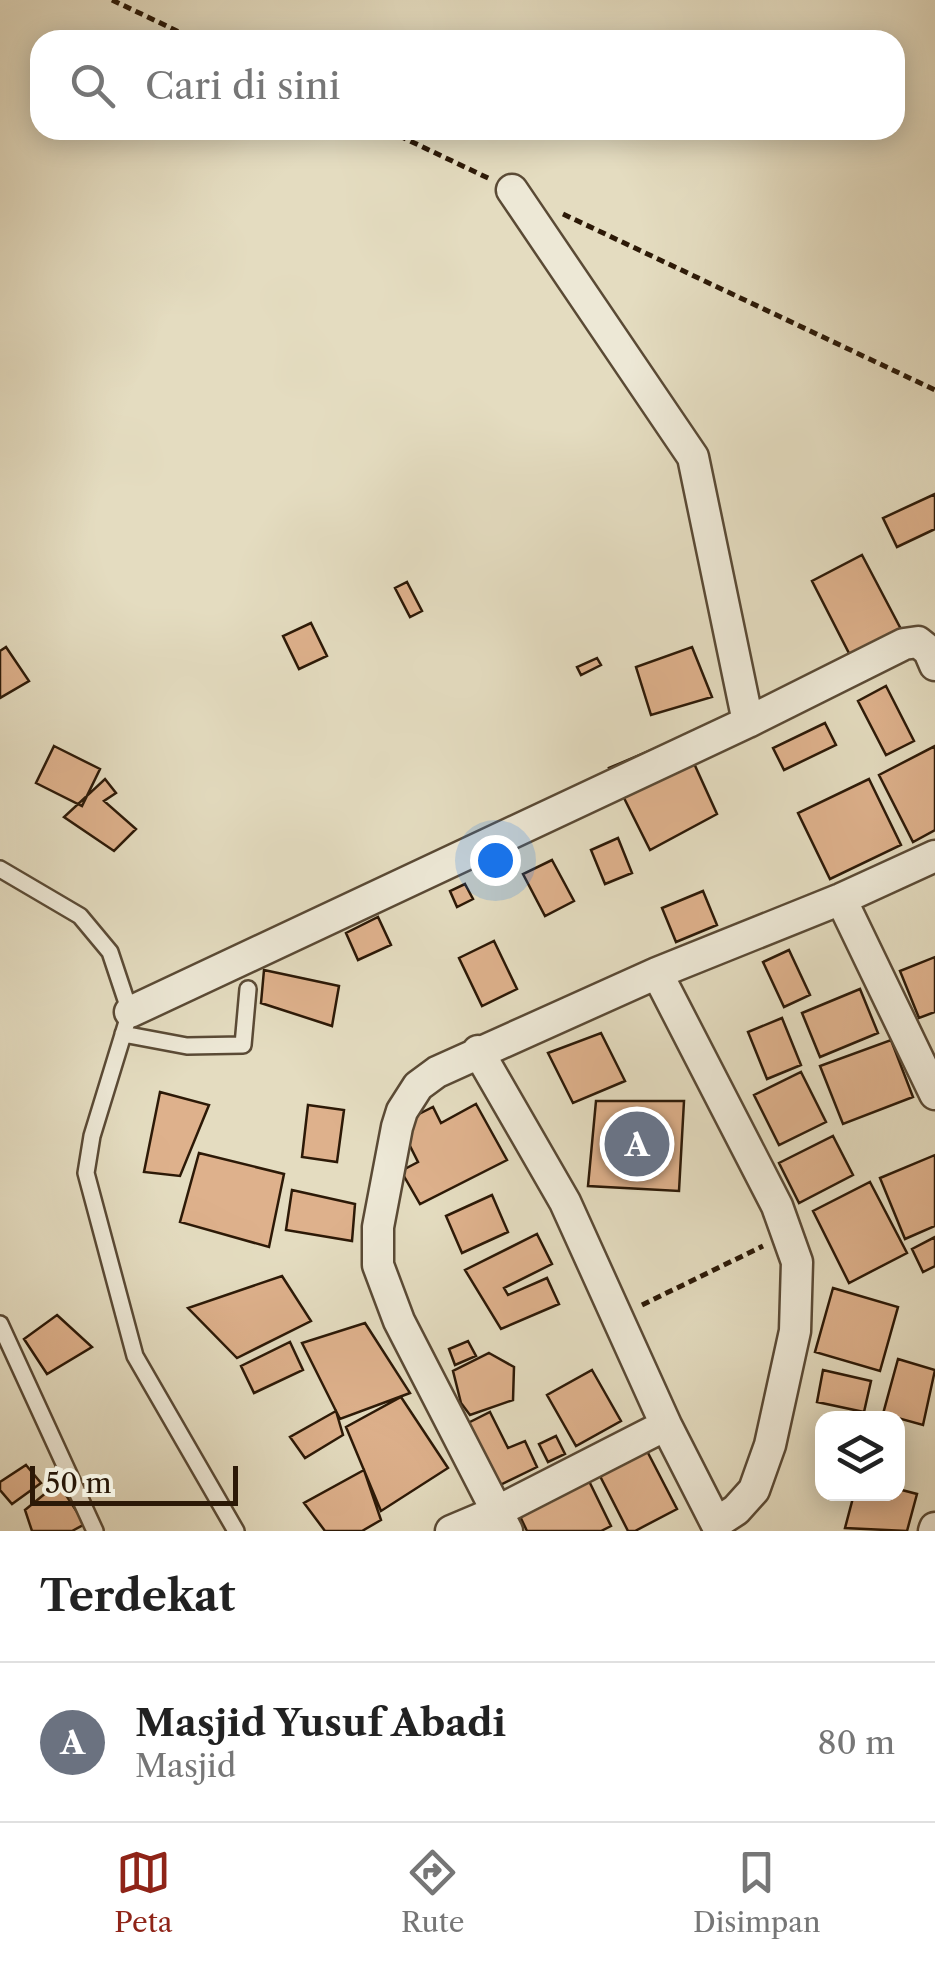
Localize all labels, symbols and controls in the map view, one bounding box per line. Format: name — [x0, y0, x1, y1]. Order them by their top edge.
search box — [30, 30, 905, 140]
icon: search — [65, 58, 120, 113]
text: Cari di sini — [145, 62, 340, 109]
your location — [470, 835, 521, 886]
pin: A — [604, 1106, 670, 1182]
map controls — [815, 1411, 905, 1501]
button: layers — [815, 1411, 905, 1501]
scale bar — [30, 1461, 238, 1506]
text: 50 m — [45, 1466, 112, 1500]
text: Terdekat — [40, 1570, 235, 1622]
text: Masjid Yusuf Abadi — [135, 1699, 506, 1746]
text: A — [60, 1723, 85, 1762]
text: 80 m — [817, 1723, 895, 1762]
text: Masjid — [135, 1746, 236, 1785]
tab: Peta — [114, 1845, 172, 1939]
tab: Rute — [401, 1845, 464, 1939]
tab: Disimpan — [693, 1845, 821, 1939]

